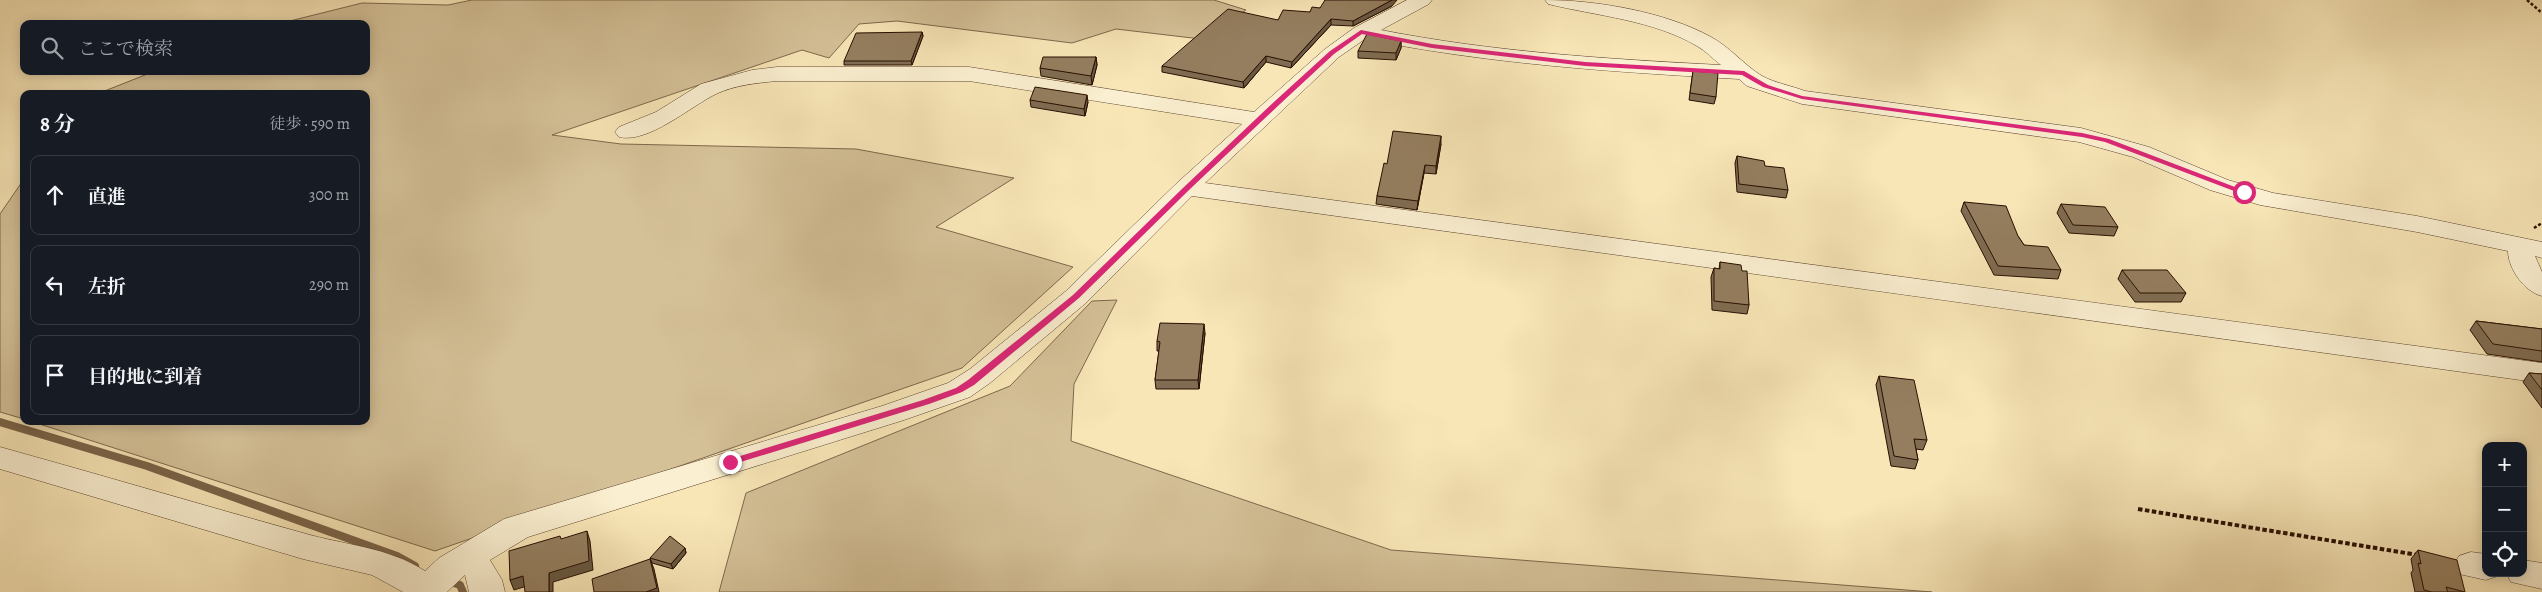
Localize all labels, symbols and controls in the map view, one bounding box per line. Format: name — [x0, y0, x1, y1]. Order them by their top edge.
search box — [20, 20, 370, 75]
icon: search — [38, 34, 66, 62]
text: ここで検索 — [78, 36, 173, 62]
text: 8 分 — [40, 110, 75, 138]
text: 徒歩 · 590 m — [269, 113, 350, 135]
icon: ahead — [41, 181, 69, 209]
route start — [2233, 181, 2256, 204]
text: 直進 — [88, 184, 126, 210]
text: 300 m — [309, 184, 349, 206]
icon: left — [41, 271, 69, 299]
text: 左折 — [88, 274, 126, 300]
text: 290 m — [309, 274, 349, 296]
icon: arrive — [41, 361, 69, 389]
text: 目的地に到着 — [88, 364, 202, 390]
map controls — [2482, 442, 2527, 577]
button: + — [2482, 442, 2527, 487]
route end — [719, 451, 742, 474]
button: − — [2482, 487, 2527, 532]
button: locate — [2482, 532, 2527, 577]

